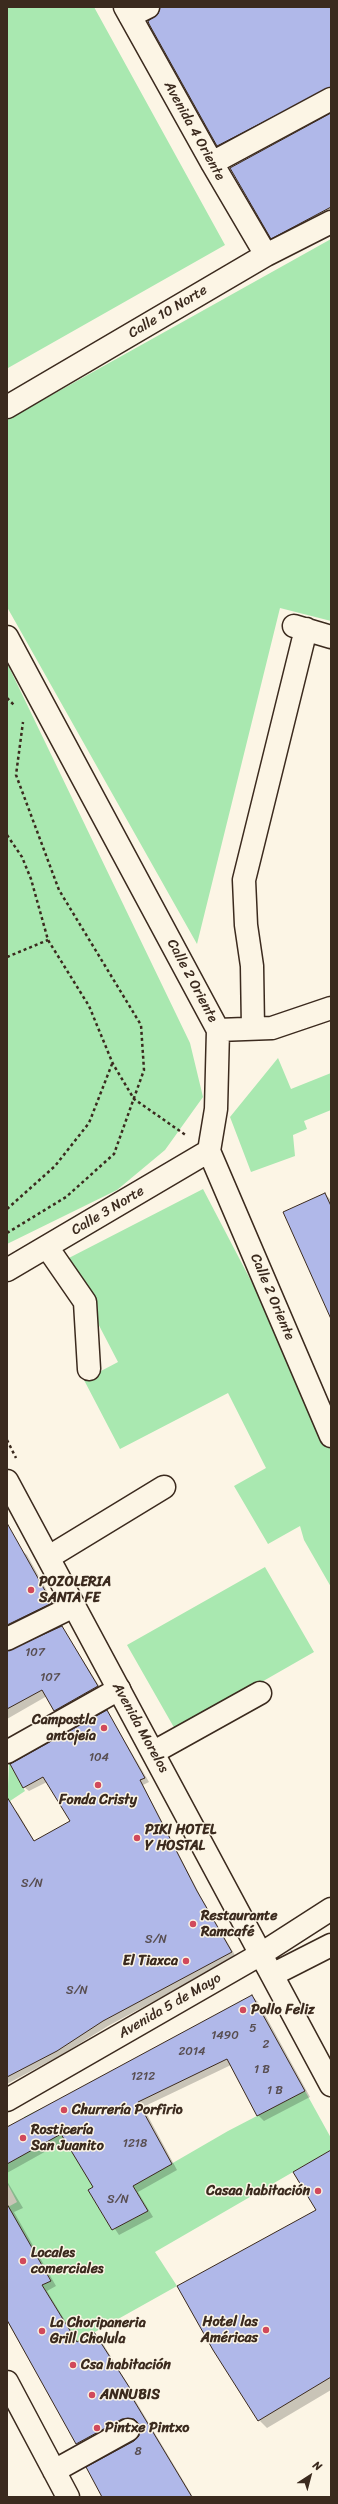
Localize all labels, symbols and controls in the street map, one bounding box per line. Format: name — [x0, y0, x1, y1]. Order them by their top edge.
street label: Avenida 4 Oriente — [160, 79, 228, 183]
street label: Calle 10 Norte — [126, 282, 210, 342]
street label: Calle 2 Oriente — [163, 936, 221, 1026]
street label: Calle 3 Norte — [69, 1183, 147, 1239]
street label: Calle 2 Oriente — [246, 1251, 298, 1343]
place label: POZOLERIA SANTA FE — [39, 1574, 111, 1606]
marker: POZOLERIA SANTA FE — [26, 1585, 36, 1595]
house number: 107 — [25, 1646, 45, 1660]
house number: 107 — [40, 1671, 60, 1685]
street label: Avenida Morelos — [108, 1680, 172, 1776]
place label: Campostla antojeía — [32, 1712, 96, 1744]
marker: Campostla antojeía — [99, 1723, 109, 1733]
house number: 104 — [89, 1751, 109, 1765]
marker: Fonda Cristy — [93, 1780, 103, 1790]
place label: Fonda Cristy — [59, 1792, 137, 1808]
place label: PIKI HOTEL Y HOSTAL — [145, 1822, 216, 1854]
marker: PIKI HOTEL Y HOSTAL — [132, 1833, 142, 1843]
house number: S/N — [21, 1877, 43, 1891]
place label: Restaurante Ramcafé — [201, 1908, 277, 1940]
marker: Restaurante Ramcafé — [188, 1919, 198, 1929]
house number: S/N — [145, 1933, 167, 1947]
place label: El Tiaxca — [123, 1953, 178, 1969]
marker: El Tiaxca — [181, 1956, 191, 1966]
street label: Avenida 5 de Mayo — [116, 1970, 224, 2042]
house number: S/N — [66, 1984, 88, 1998]
place label: Pollo Feliz — [251, 2002, 315, 2018]
marker: Pollo Feliz — [238, 2005, 248, 2015]
house number: 5 — [249, 2022, 257, 2036]
house number: 1490 — [211, 2029, 239, 2043]
house number: 2 — [263, 2038, 269, 2052]
house number: 2014 — [178, 2045, 206, 2059]
house number: 1 B — [254, 2063, 270, 2077]
house number: 1212 — [131, 2070, 155, 2084]
house number: 1 B — [267, 2084, 283, 2098]
place label: Churrería Porfirio — [72, 2102, 183, 2118]
marker: Churrería Porfirio — [59, 2105, 69, 2115]
place label: Rosticería San Juanito — [31, 2122, 104, 2154]
marker: Rosticería San Juanito — [18, 2133, 28, 2143]
house number: 1218 — [123, 2137, 147, 2151]
place label: Casaa habitación — [206, 2183, 310, 2199]
marker: Casaa habitación — [313, 2186, 323, 2196]
house number: S/N — [107, 2193, 129, 2207]
place label: Locales comerciales — [31, 2245, 104, 2278]
marker: Locales comerciales — [18, 2256, 28, 2266]
place label: Hotel las Américas — [201, 2314, 258, 2346]
place label: La Choripaneria Grill Cholula — [50, 2315, 146, 2348]
marker: Hotel las Américas — [261, 2325, 271, 2335]
marker: La Choripaneria Grill Cholula — [37, 2326, 47, 2336]
place label: Csa habitación — [81, 2357, 171, 2373]
marker: Csa habitación — [68, 2360, 78, 2370]
place label: ANNUBIS — [100, 2387, 160, 2403]
marker: ANNUBIS — [87, 2390, 97, 2400]
place label: Pintxe Pintxo — [105, 2420, 189, 2436]
marker: Pintxe Pintxo — [92, 2423, 102, 2433]
house number: 8 — [134, 2445, 142, 2459]
north arrow — [290, 2456, 330, 2496]
text: N — [309, 2456, 326, 2476]

